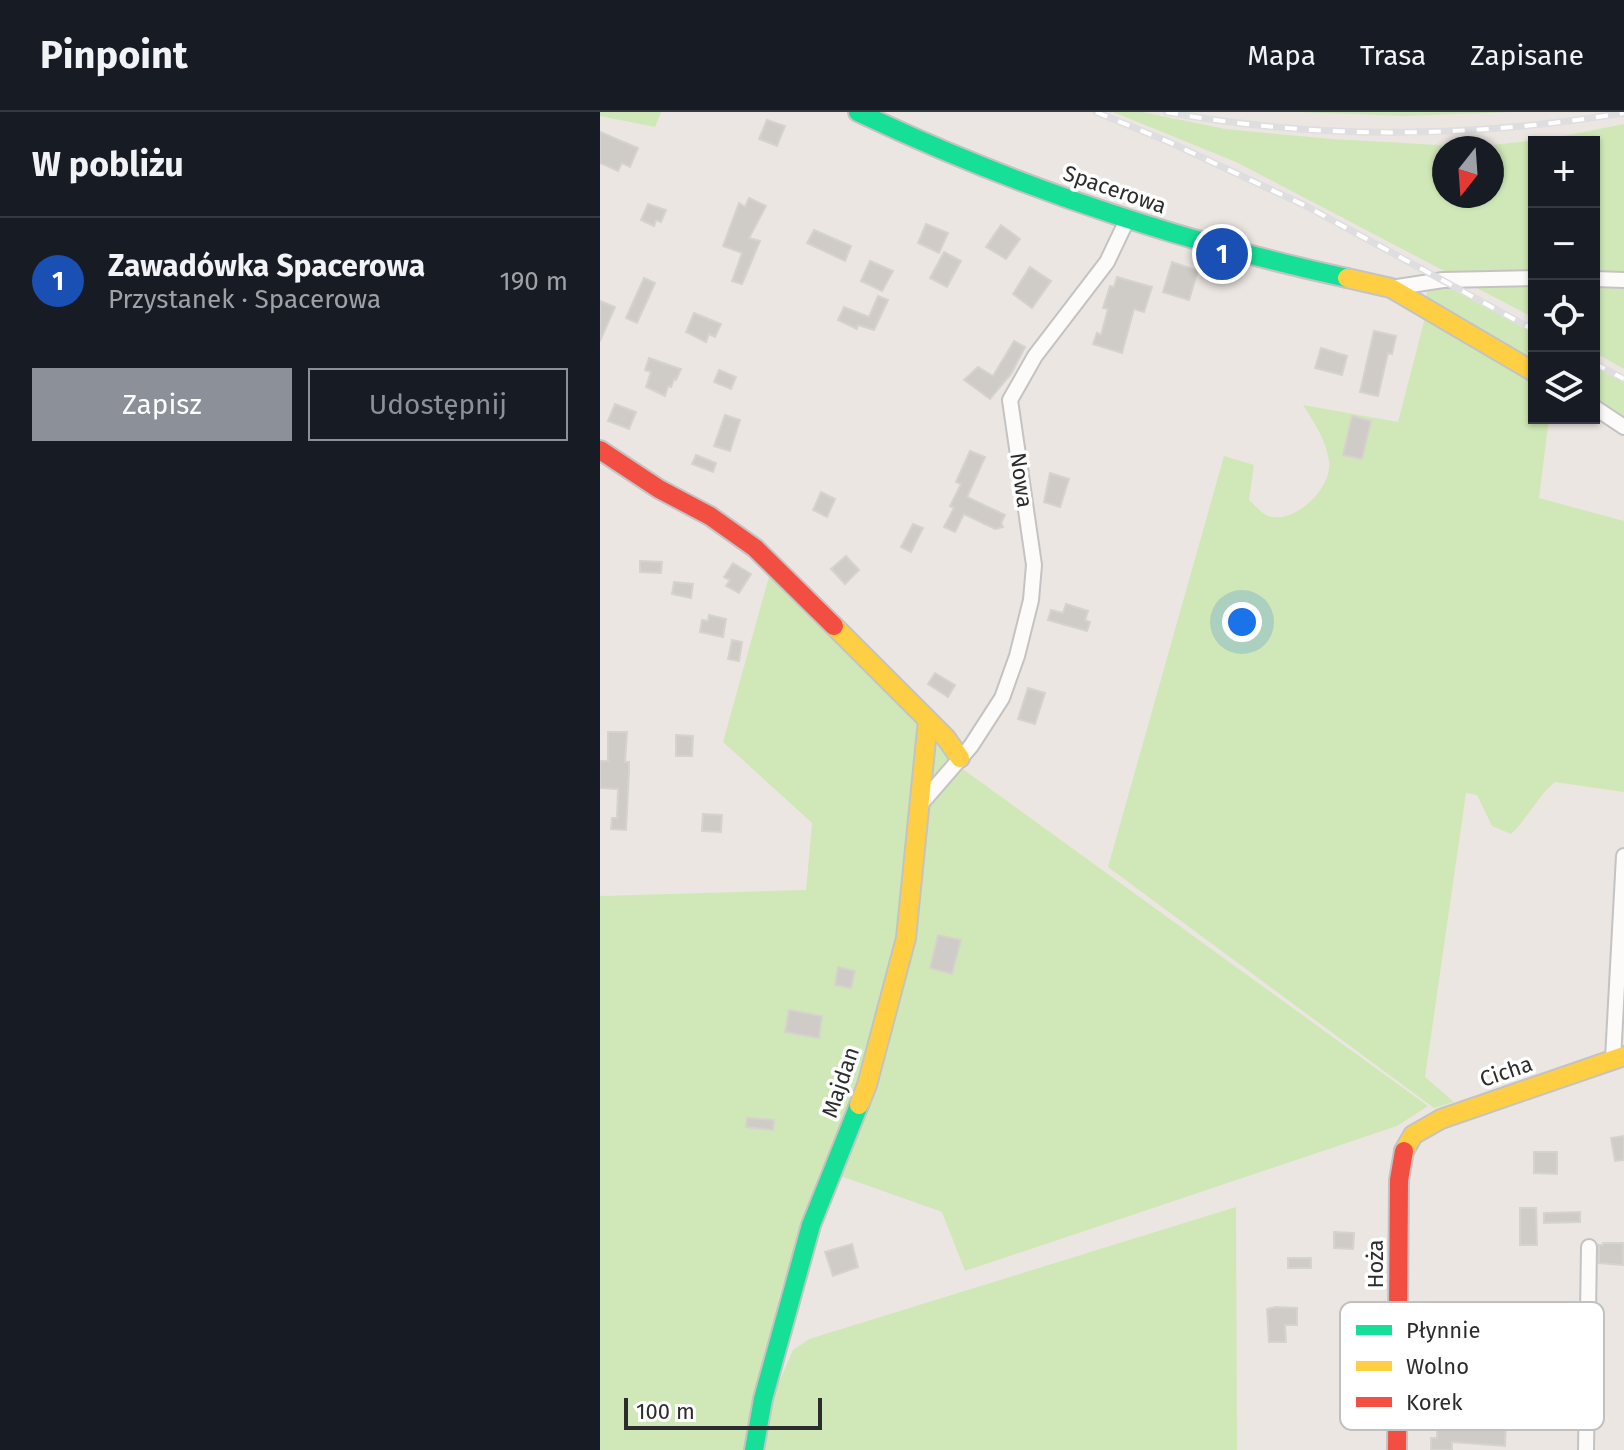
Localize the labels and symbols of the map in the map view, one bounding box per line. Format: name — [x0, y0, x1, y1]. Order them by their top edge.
north arrow — [1432, 136, 1504, 208]
street label: Spacerowa — [1060, 159, 1170, 220]
pin: 1 — [1196, 224, 1248, 284]
street label: Nowa — [1004, 451, 1039, 509]
your location — [1222, 602, 1262, 642]
street label: Majdan — [816, 1043, 865, 1121]
street label: Cicha — [1476, 1050, 1536, 1093]
street label: Hoża — [1362, 1240, 1389, 1288]
legend — [1340, 1302, 1604, 1430]
text: Płynnie — [1406, 1317, 1480, 1344]
text: Wolno — [1406, 1353, 1469, 1380]
text: Korek — [1406, 1389, 1463, 1416]
scale bar — [624, 1394, 822, 1430]

